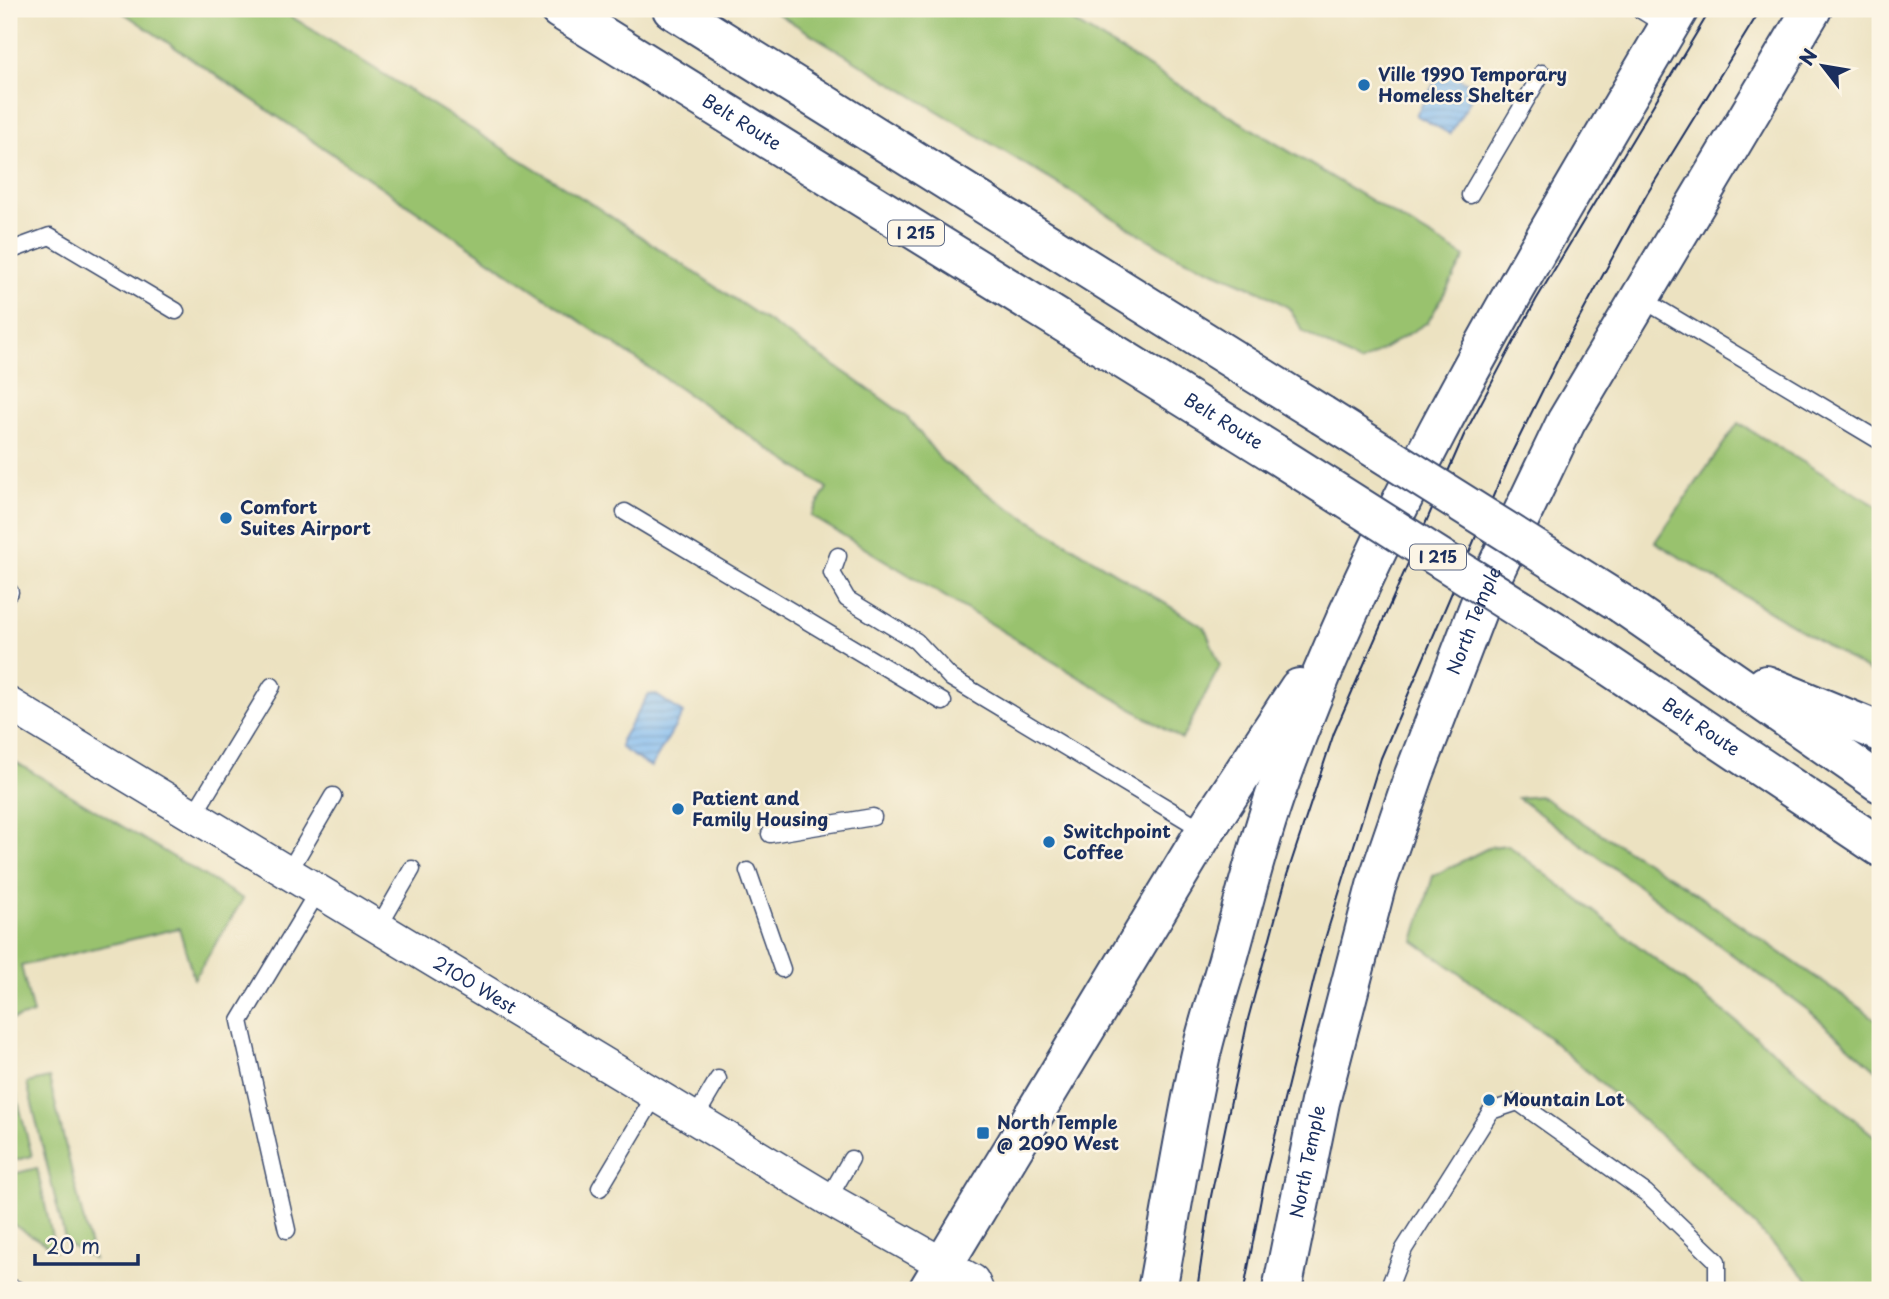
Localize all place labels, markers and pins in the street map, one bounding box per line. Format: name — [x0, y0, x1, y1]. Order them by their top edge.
place label: Ville 1990 Temporary Homeless Shelter — [1378, 60, 1567, 108]
marker: Ville 1990 Temporary Homeless Shelter — [1356, 77, 1372, 93]
place label: Comfort Suites Airport — [240, 493, 371, 541]
marker: Comfort Suites Airport — [218, 510, 234, 526]
place label: Patient and Family Housing — [692, 784, 828, 832]
marker: Patient and Family Housing — [670, 801, 686, 817]
place label: Switchpoint Coffee — [1063, 817, 1171, 865]
marker: Switchpoint Coffee — [1041, 834, 1057, 850]
place label: Mountain Lot — [1503, 1085, 1625, 1112]
marker: Mountain Lot — [1481, 1092, 1497, 1108]
place label: North Temple @ 2090 West — [997, 1108, 1120, 1156]
marker: North Temple @ 2090 West — [975, 1125, 991, 1141]

